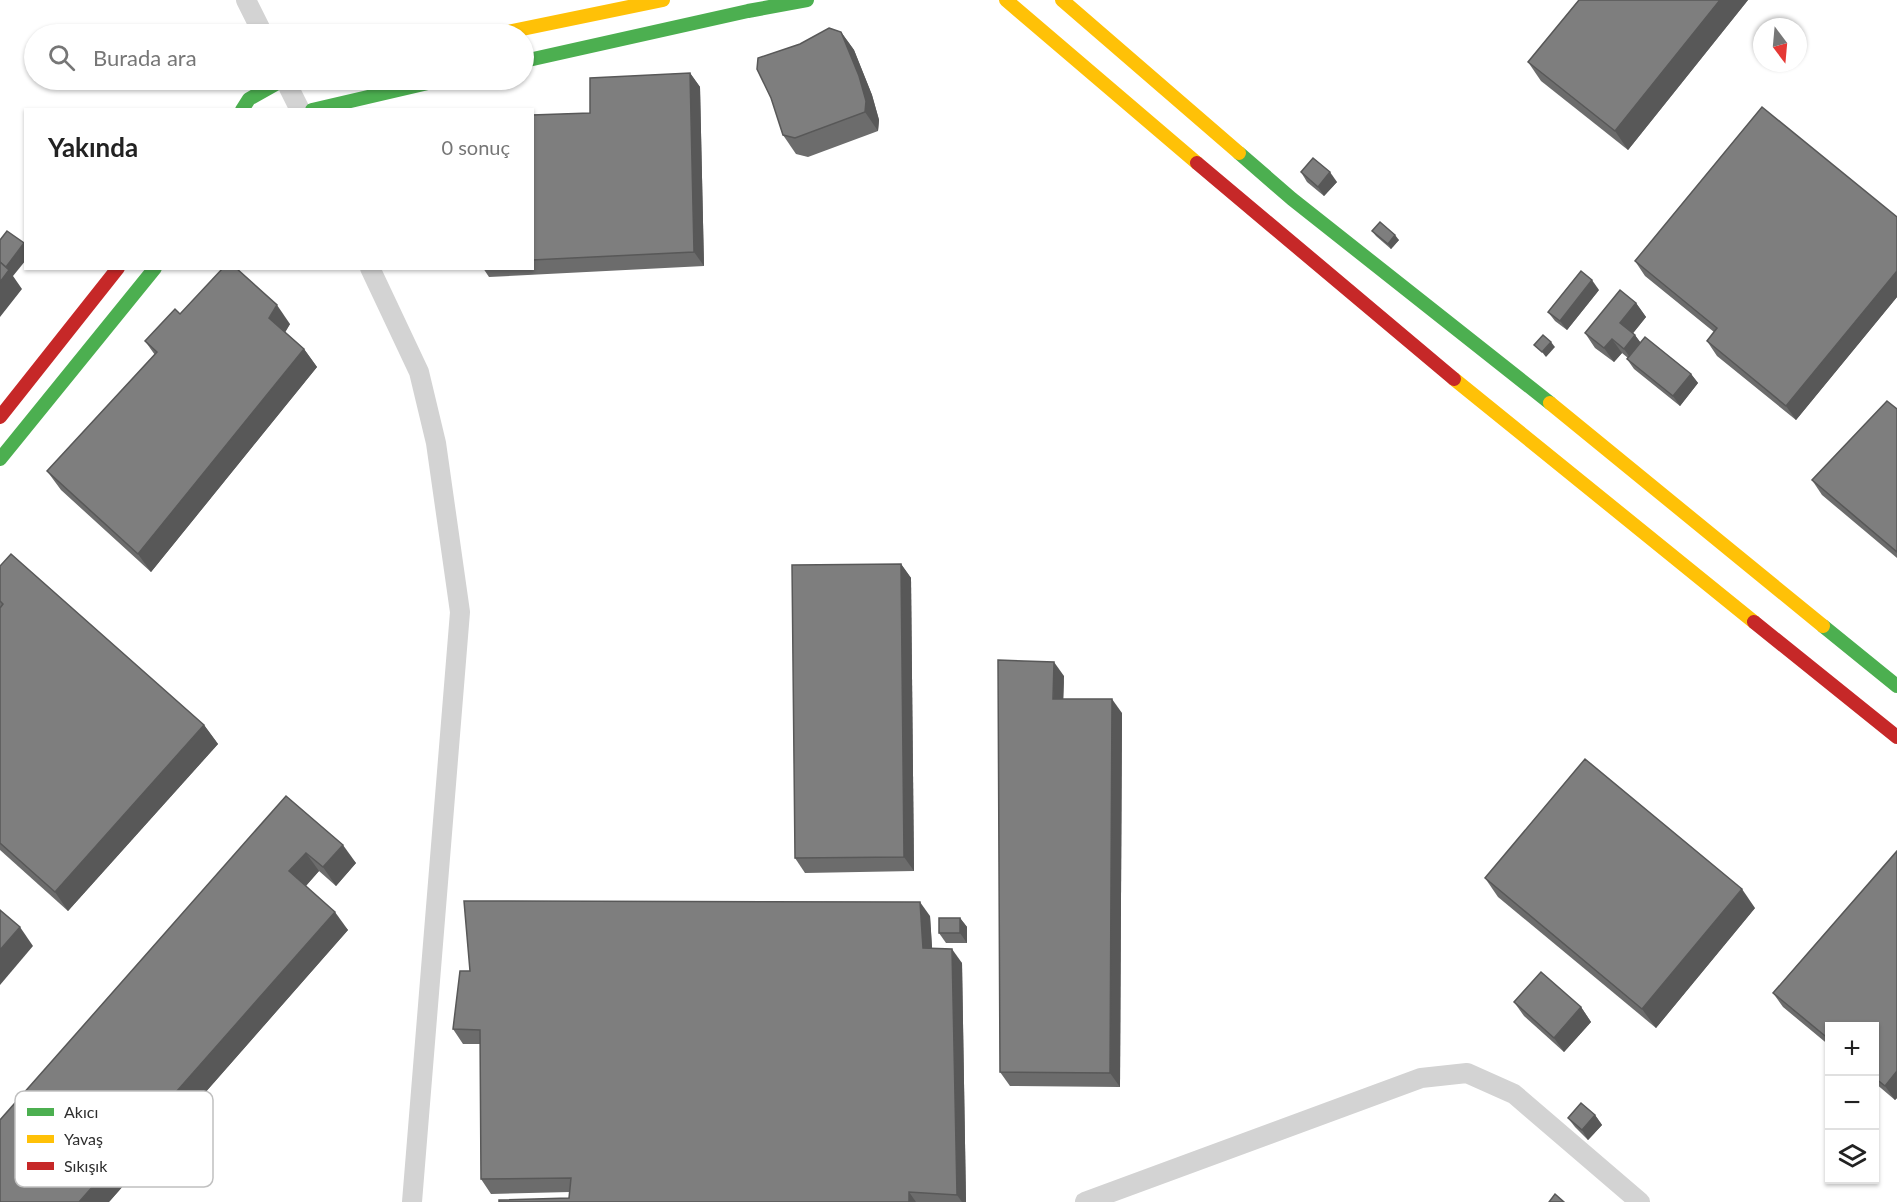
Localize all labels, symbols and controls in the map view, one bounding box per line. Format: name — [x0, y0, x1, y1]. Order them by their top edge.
north arrow — [1753, 18, 1807, 72]
search box — [24, 24, 534, 90]
icon: search — [45, 41, 78, 74]
text: Burada ara — [93, 44, 197, 71]
text: Yakında — [48, 131, 138, 163]
text: 0 sonuç — [441, 135, 510, 159]
map controls — [1825, 1022, 1879, 1184]
button: + — [1825, 1022, 1879, 1076]
button: − — [1825, 1076, 1879, 1130]
legend — [15, 1091, 213, 1187]
text: Akıcı — [64, 1102, 98, 1121]
text: Yavaş — [64, 1129, 103, 1148]
button: layers — [1825, 1130, 1879, 1184]
text: Sıkışık — [64, 1156, 108, 1175]

